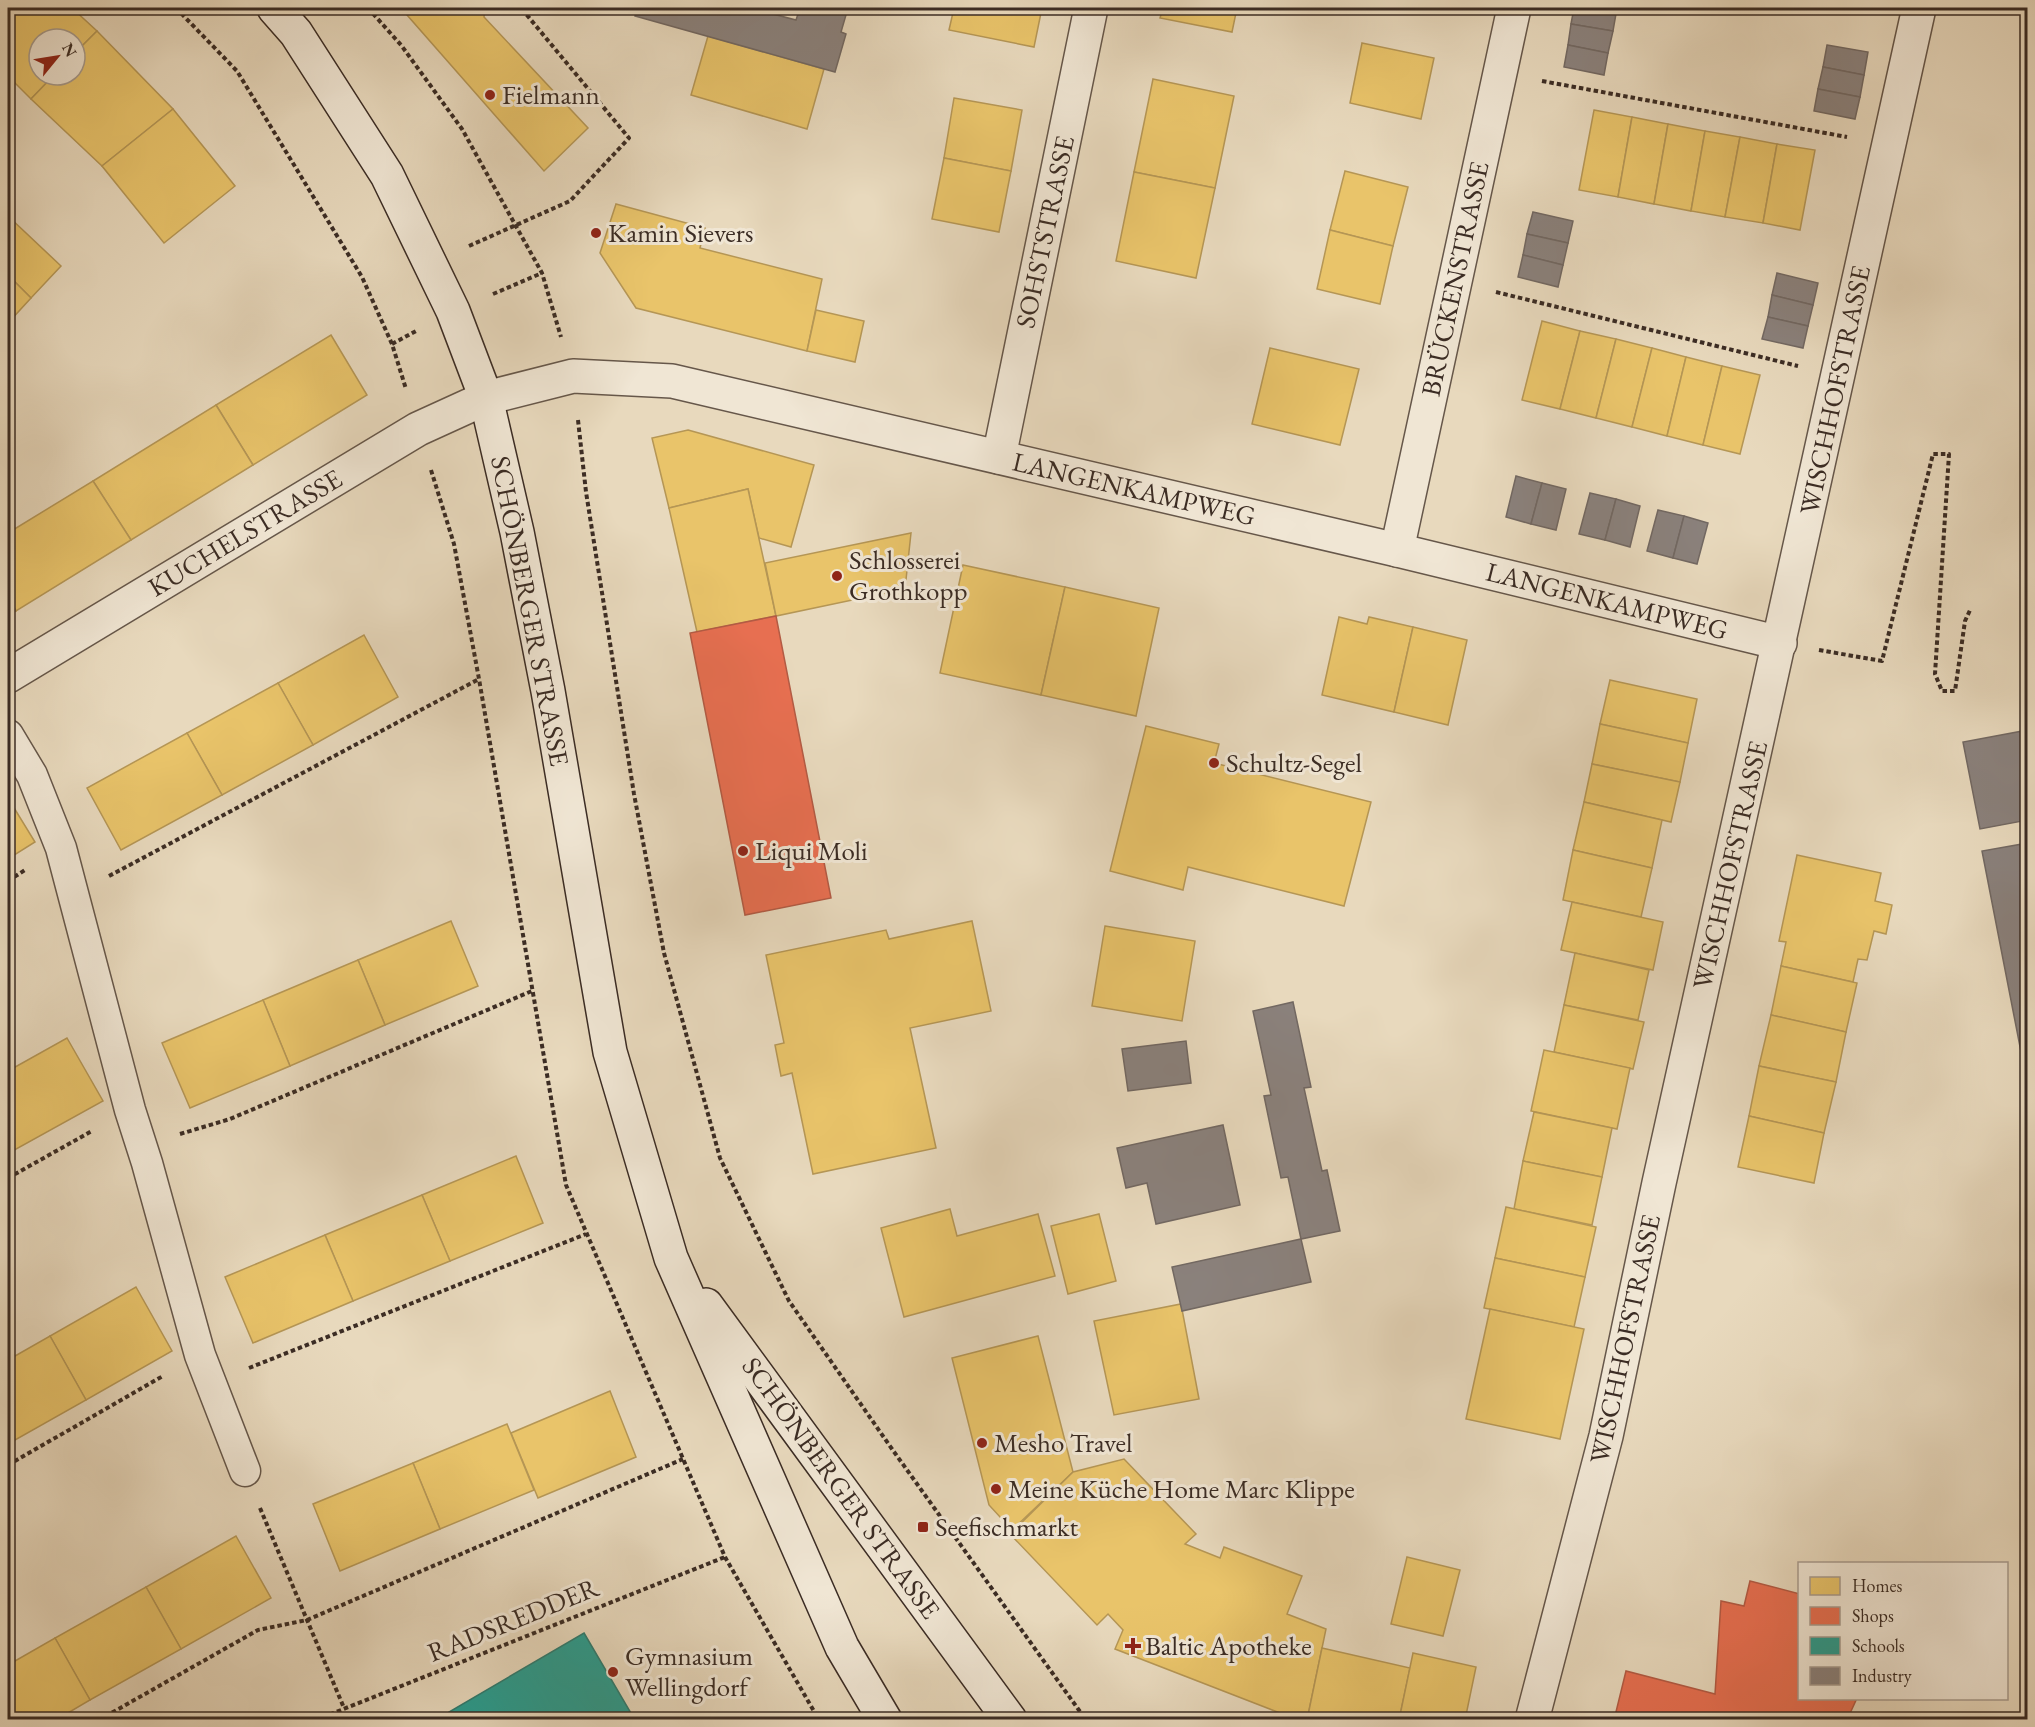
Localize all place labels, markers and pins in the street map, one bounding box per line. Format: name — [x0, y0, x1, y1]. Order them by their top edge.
place label: Fielmann — [502, 77, 600, 112]
marker: Fielmann — [483, 88, 497, 102]
place label: Kamin Sievers — [608, 215, 754, 250]
marker: Kamin Sievers — [589, 226, 603, 240]
place label: Schlosserei Grothkopp — [849, 542, 968, 608]
marker: Schlosserei Grothkopp — [830, 569, 844, 583]
place label: Schultz-Segel — [1226, 745, 1362, 780]
marker: Schultz-Segel — [1207, 756, 1221, 770]
place label: Liqui Moli — [755, 833, 868, 868]
marker: Liqui Moli — [736, 844, 750, 858]
place label: Mesho Travel — [994, 1425, 1133, 1460]
marker: Mesho Travel — [975, 1436, 989, 1450]
place label: Meine Küche Home Marc Klippe — [1008, 1471, 1355, 1506]
marker: Meine Küche Home Marc Klippe — [989, 1482, 1003, 1496]
place label: Seefischmarkt — [935, 1509, 1078, 1544]
marker: Seefischmarkt — [916, 1520, 930, 1534]
place label: Baltic Apotheke — [1145, 1628, 1312, 1663]
place label: Gymnasium Wellingdorf — [625, 1638, 753, 1704]
marker: Baltic Apotheke — [1126, 1639, 1140, 1653]
marker: Gymnasium Wellingdorf — [606, 1665, 620, 1679]

